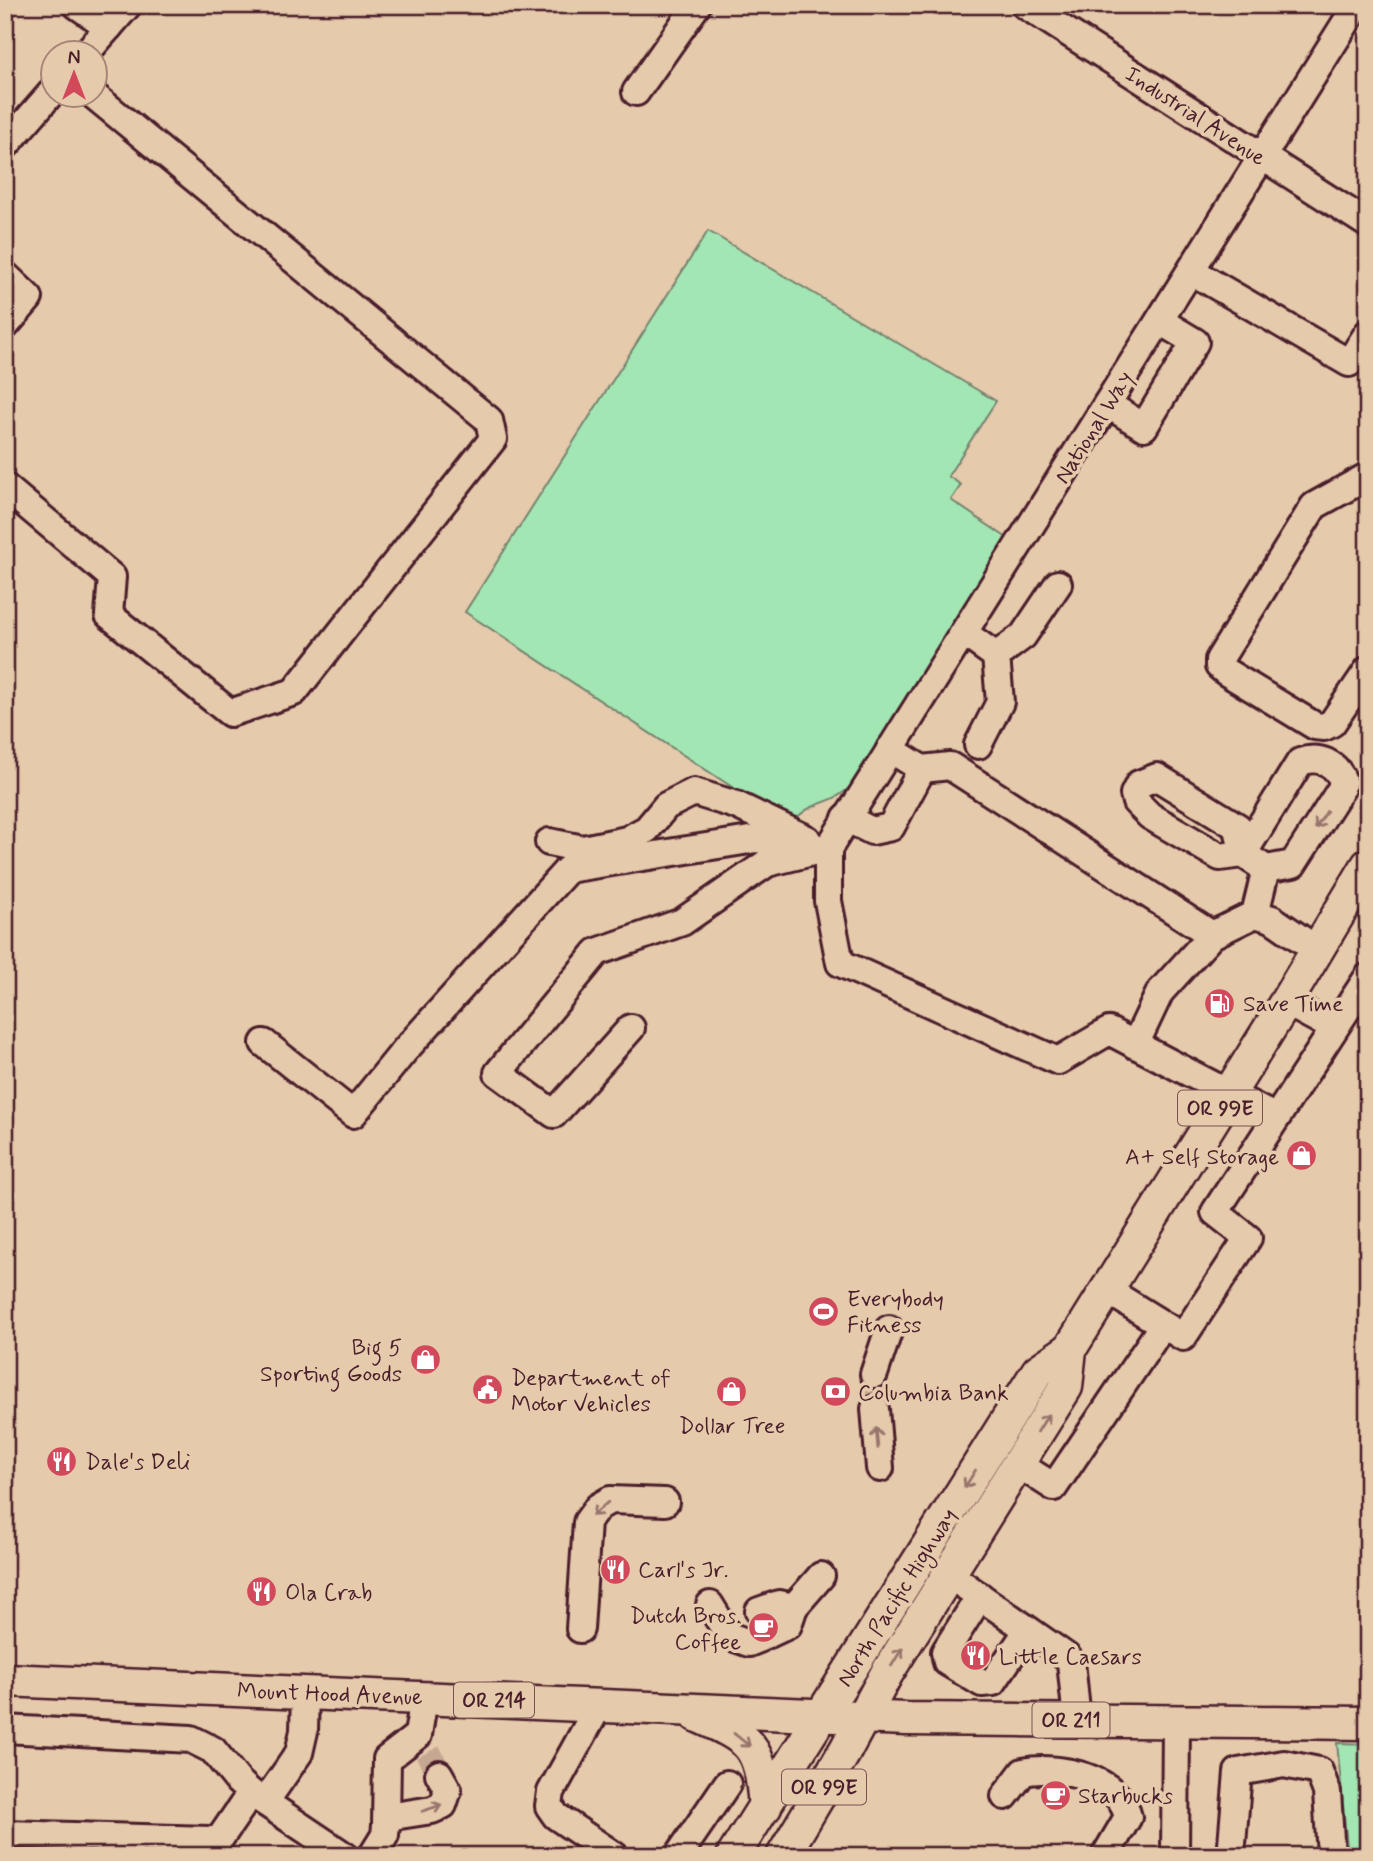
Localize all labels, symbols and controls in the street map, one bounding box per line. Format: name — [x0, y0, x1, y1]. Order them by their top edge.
north arrow — [38, 38, 108, 108]
text: N — [68, 46, 80, 71]
street label: Industrial Avenue — [1118, 60, 1271, 174]
street label: National Way — [1048, 366, 1141, 490]
one-way arrow — [1314, 809, 1328, 829]
fuel station icon: Save Time — [1203, 986, 1237, 1020]
place label: Save Time — [1243, 990, 1343, 1020]
road number: OR 99E — [1178, 1090, 1262, 1126]
shop icon: A+ Self Storage — [1285, 1139, 1319, 1173]
place label: A+ Self Storage — [1125, 1143, 1279, 1173]
place label: Everybody Fitness — [847, 1285, 944, 1341]
sports icon: Everybody Fitness — [807, 1294, 841, 1328]
place label: Big 5 Sporting Goods — [260, 1334, 402, 1392]
shop icon: Big 5 Sporting Goods — [408, 1343, 442, 1377]
place label: Department of Motor Vehicles — [511, 1364, 671, 1420]
public building icon: Department of Motor Vehicles — [471, 1373, 505, 1407]
shop icon: Dollar Tree — [715, 1374, 749, 1408]
bank icon: Columbia Bank — [818, 1375, 852, 1409]
place label: Columbia Bank — [858, 1379, 1009, 1409]
place label: Dollar Tree — [679, 1412, 785, 1442]
one-way arrow — [1037, 1413, 1051, 1433]
one-way arrow — [870, 1427, 883, 1450]
restaurant icon: Dale's Deli — [45, 1444, 79, 1478]
place label: Dale's Deli — [85, 1448, 190, 1478]
one-way arrow — [963, 1469, 978, 1488]
one-way arrow — [591, 1500, 609, 1516]
street label: North Pacific Highway — [831, 1503, 967, 1694]
restaurant icon: Carl's Jr. — [598, 1552, 632, 1586]
place label: Carl's Jr. — [638, 1556, 729, 1586]
restaurant icon: Ola Crab — [245, 1575, 279, 1609]
place label: Ola Crab — [285, 1579, 372, 1609]
place label: Dutch Bros. Coffee — [630, 1602, 741, 1658]
cafe icon: Dutch Bros. Coffee — [747, 1611, 781, 1645]
restaurant icon: Little Caesars — [959, 1639, 993, 1673]
place label: Little Caesars — [999, 1643, 1142, 1673]
one-way arrow — [890, 1648, 904, 1668]
street label: Mount Hood Avenue — [236, 1677, 424, 1713]
road number: OR 214 — [454, 1682, 534, 1718]
road number: OR 211 — [1032, 1702, 1110, 1738]
one-way arrow — [733, 1732, 751, 1747]
road number: OR 99E — [782, 1770, 866, 1804]
cafe icon: Starbucks — [1038, 1778, 1072, 1812]
place label: Starbucks — [1078, 1782, 1173, 1812]
one-way arrow — [421, 1801, 443, 1814]

